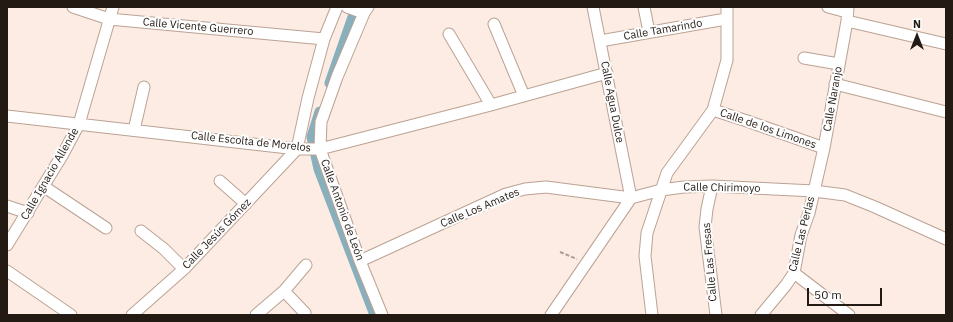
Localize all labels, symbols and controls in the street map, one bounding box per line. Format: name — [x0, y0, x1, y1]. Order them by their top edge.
street label: Calle Vicente Guerrero — [142, 16, 254, 38]
north arrow — [897, 16, 937, 56]
street label: Calle Tamarindo — [623, 17, 703, 43]
text: N — [913, 17, 921, 31]
street label: Calle Agua Dulce — [598, 60, 626, 144]
street label: Calle Naranjo — [821, 65, 845, 133]
street label: Calle de los Limones — [718, 106, 818, 152]
street label: Calle Ignacio Allende — [18, 126, 82, 222]
street label: Calle Escolta de Morelos — [190, 129, 312, 155]
street label: Calle Antonio de León — [317, 157, 367, 263]
street label: Calle Chirimoyo — [683, 181, 761, 195]
street label: Calle Los Amates — [439, 185, 521, 231]
street label: Calle Las Perlas — [786, 195, 818, 273]
street label: Calle Jesús Gómez — [180, 196, 254, 272]
street label: Calle Las Fresas — [700, 222, 720, 302]
scale bar — [809, 280, 884, 306]
text: 50 m — [814, 287, 842, 302]

